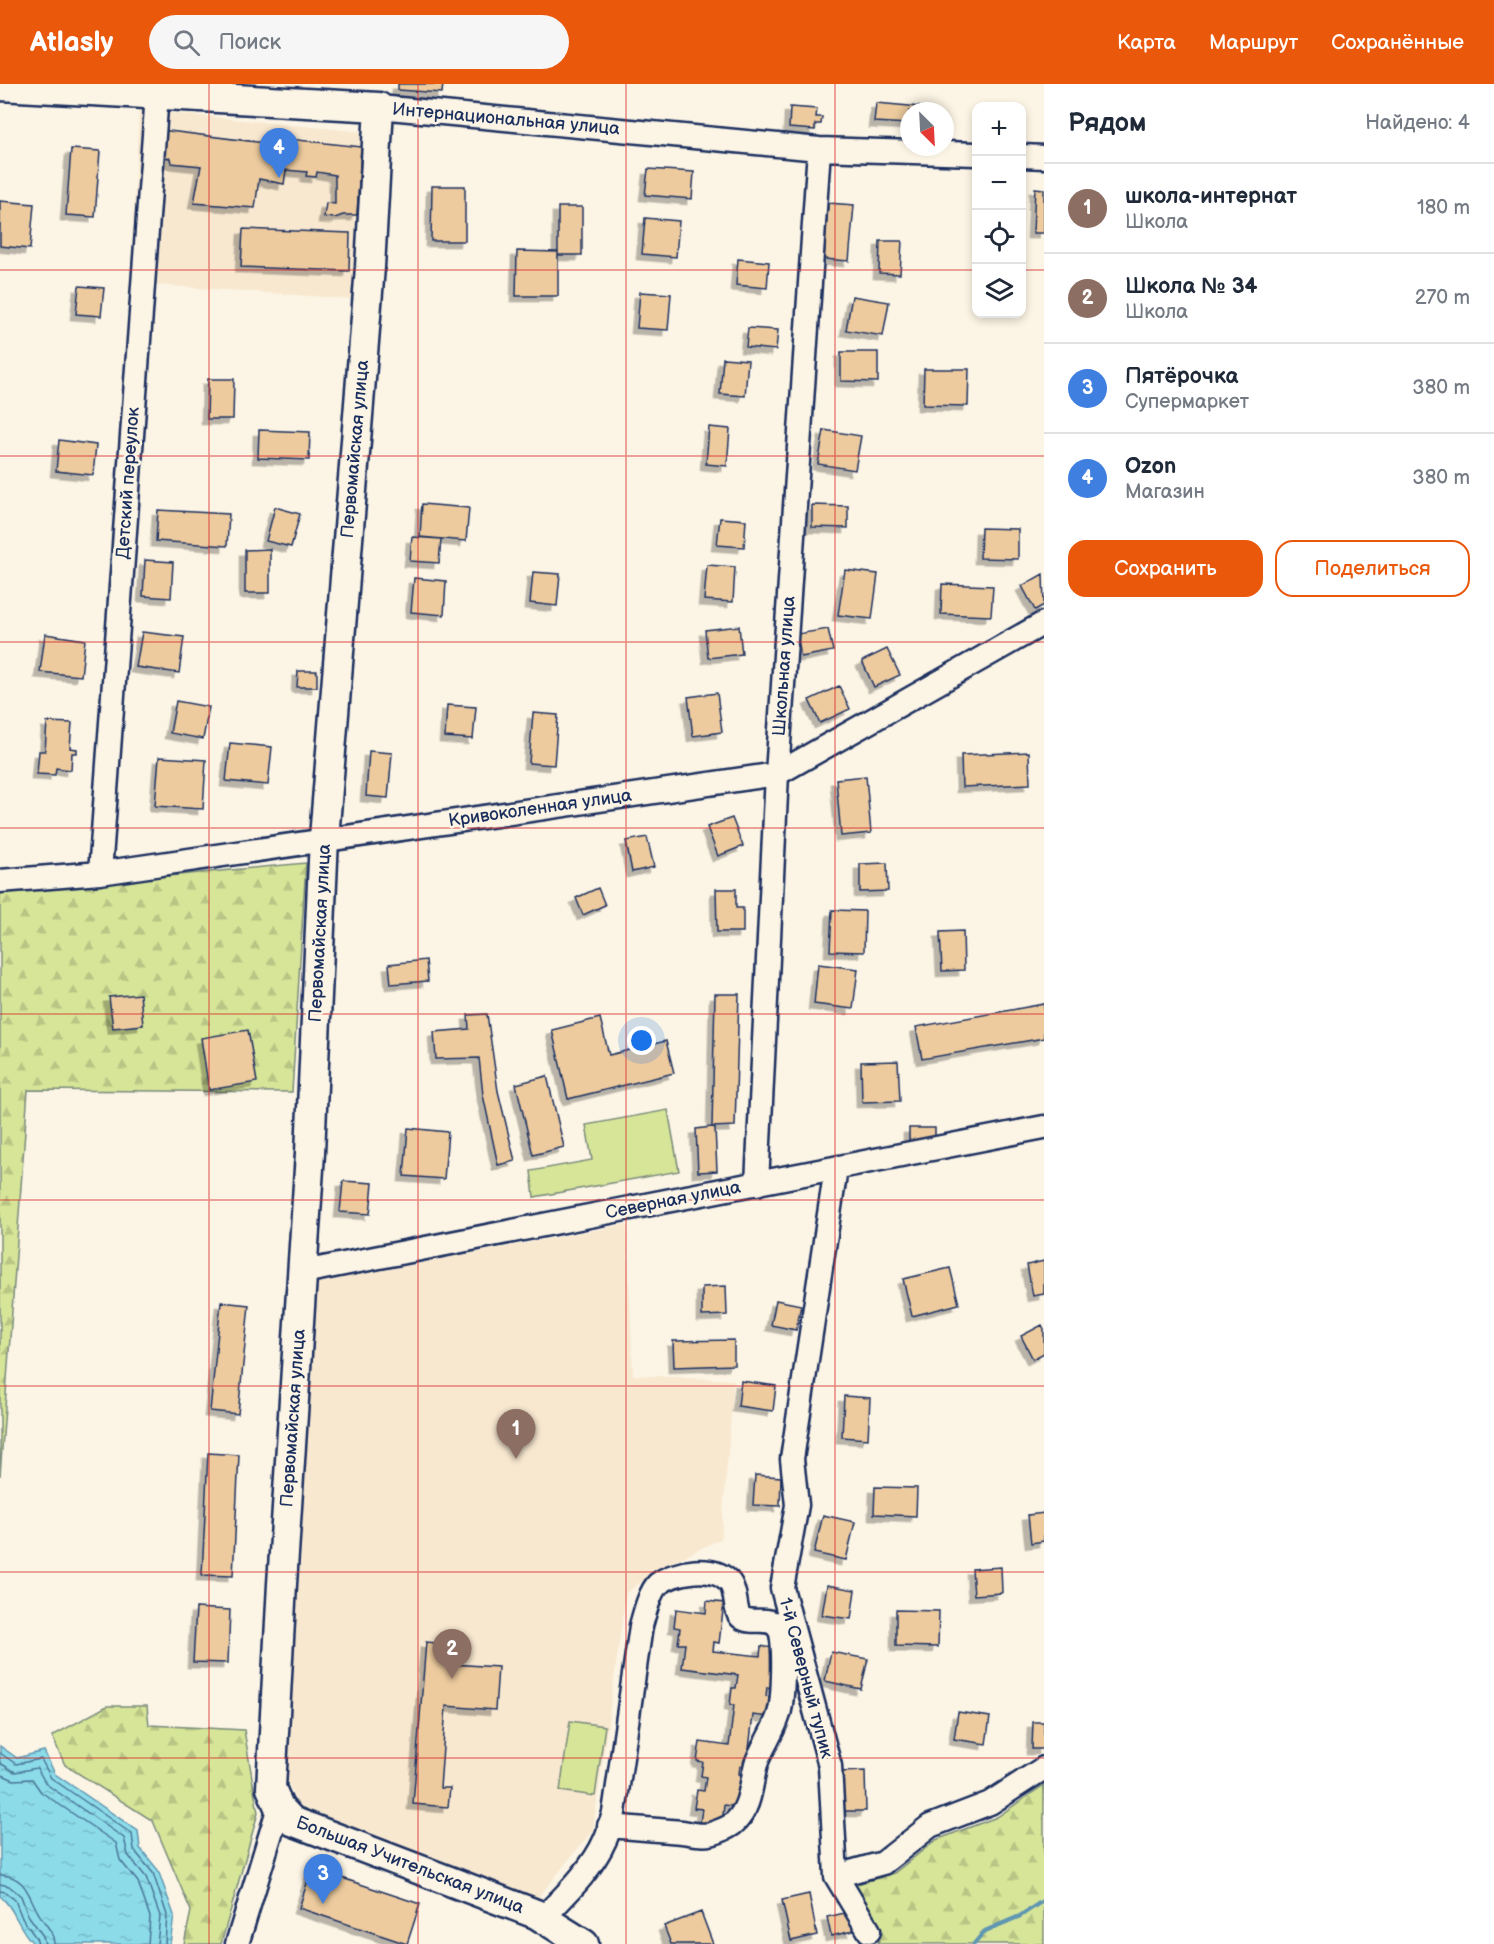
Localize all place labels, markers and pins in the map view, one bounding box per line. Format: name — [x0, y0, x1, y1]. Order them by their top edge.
pin: 4 — [260, 128, 298, 178]
pin: 1 — [496, 1410, 536, 1459]
pin: 2 — [432, 1630, 472, 1679]
pin: 3 — [304, 1854, 342, 1904]

